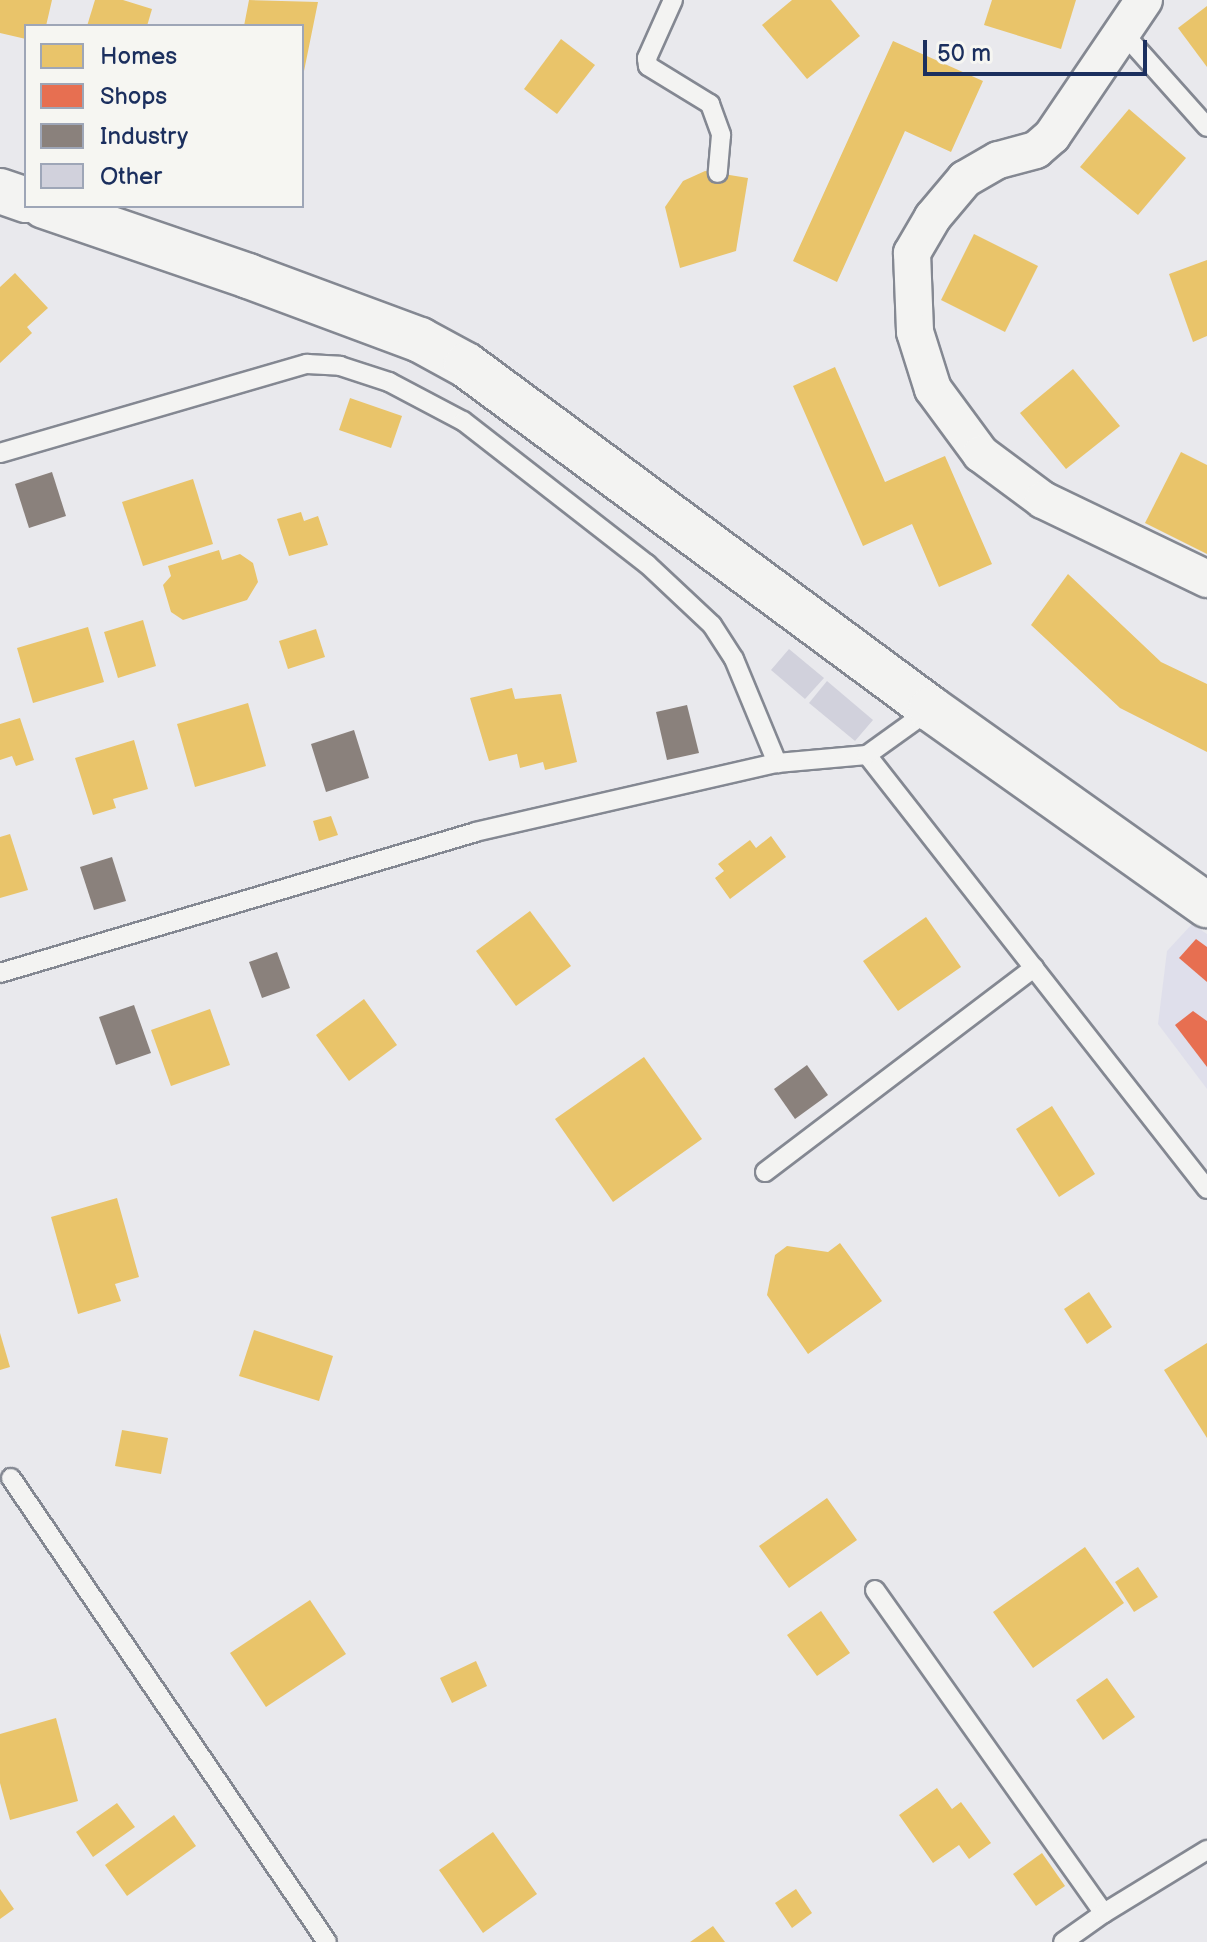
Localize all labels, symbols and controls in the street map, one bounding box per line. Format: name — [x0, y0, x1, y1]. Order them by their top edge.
legend — [24, 24, 304, 208]
scale bar — [927, 24, 1151, 74]
text: 50 m — [937, 39, 991, 68]
text: Homes — [100, 42, 177, 71]
text: Shops — [100, 82, 167, 111]
text: Industry — [100, 122, 188, 151]
text: Other — [100, 162, 162, 191]

